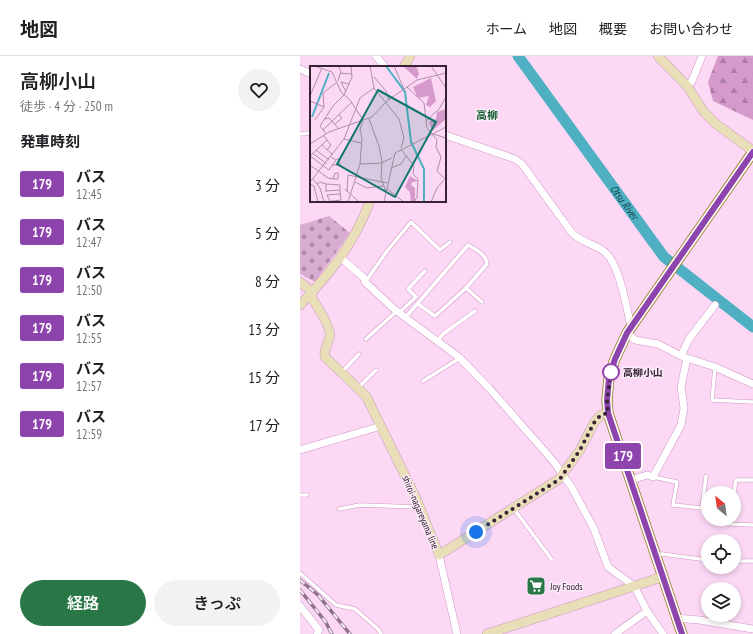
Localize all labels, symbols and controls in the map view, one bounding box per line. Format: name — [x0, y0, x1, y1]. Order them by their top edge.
text: 地図 — [20, 17, 58, 41]
text: ホーム — [485, 20, 527, 38]
text: 地図 — [549, 20, 577, 38]
text: 概要 — [599, 20, 627, 38]
text: お問い合わせ — [649, 20, 733, 38]
inset map — [310, 66, 446, 202]
text: 高柳小山 — [20, 69, 96, 93]
button: heart — [238, 69, 280, 111]
text: 徒歩 · 4 分 · 250 m — [20, 98, 113, 115]
district label: 高柳 — [476, 108, 498, 122]
text: 発車時刻 — [20, 132, 80, 151]
text: バス — [76, 167, 106, 186]
text: 179 — [32, 175, 52, 193]
text: 3 分 — [255, 176, 280, 195]
water label: Otsu River — [607, 182, 643, 224]
text: 12:45 — [76, 186, 102, 203]
text: バス — [76, 215, 106, 234]
text: 179 — [32, 223, 52, 241]
text: 5 分 — [255, 224, 280, 243]
text: 12:47 — [76, 234, 102, 251]
text: バス — [76, 263, 106, 282]
text: 179 — [32, 271, 52, 289]
text: 8 分 — [255, 272, 280, 291]
text: 12:50 — [76, 282, 102, 299]
text: バス — [76, 311, 106, 330]
text: 179 — [32, 319, 52, 337]
text: 13 分 — [248, 320, 280, 339]
text: 12:55 — [76, 330, 102, 347]
text: バス — [76, 359, 106, 378]
marker: 高柳小山 — [602, 363, 620, 381]
place label: 高柳小山 — [623, 366, 663, 379]
text: 179 — [32, 367, 52, 385]
text: 15 分 — [248, 368, 280, 387]
text: 12:57 — [76, 378, 102, 395]
text: バス — [76, 407, 106, 426]
text: 179 — [32, 415, 52, 433]
text: 17 分 — [249, 416, 280, 435]
text: 12:59 — [76, 426, 102, 443]
line badge: 179 — [600, 443, 646, 469]
text: 179 — [613, 447, 633, 465]
street label: shiroi-nagareyama line — [399, 473, 442, 551]
north arrow — [701, 486, 741, 526]
map controls — [701, 486, 741, 622]
your location — [466, 522, 486, 542]
button: locate — [701, 534, 741, 574]
supermarket icon: Joy Foods — [525, 575, 547, 597]
button: 経路 — [20, 580, 146, 626]
button: きっぷ — [154, 580, 280, 626]
place label: Joy Foods — [549, 580, 583, 593]
button: layers — [701, 582, 741, 622]

